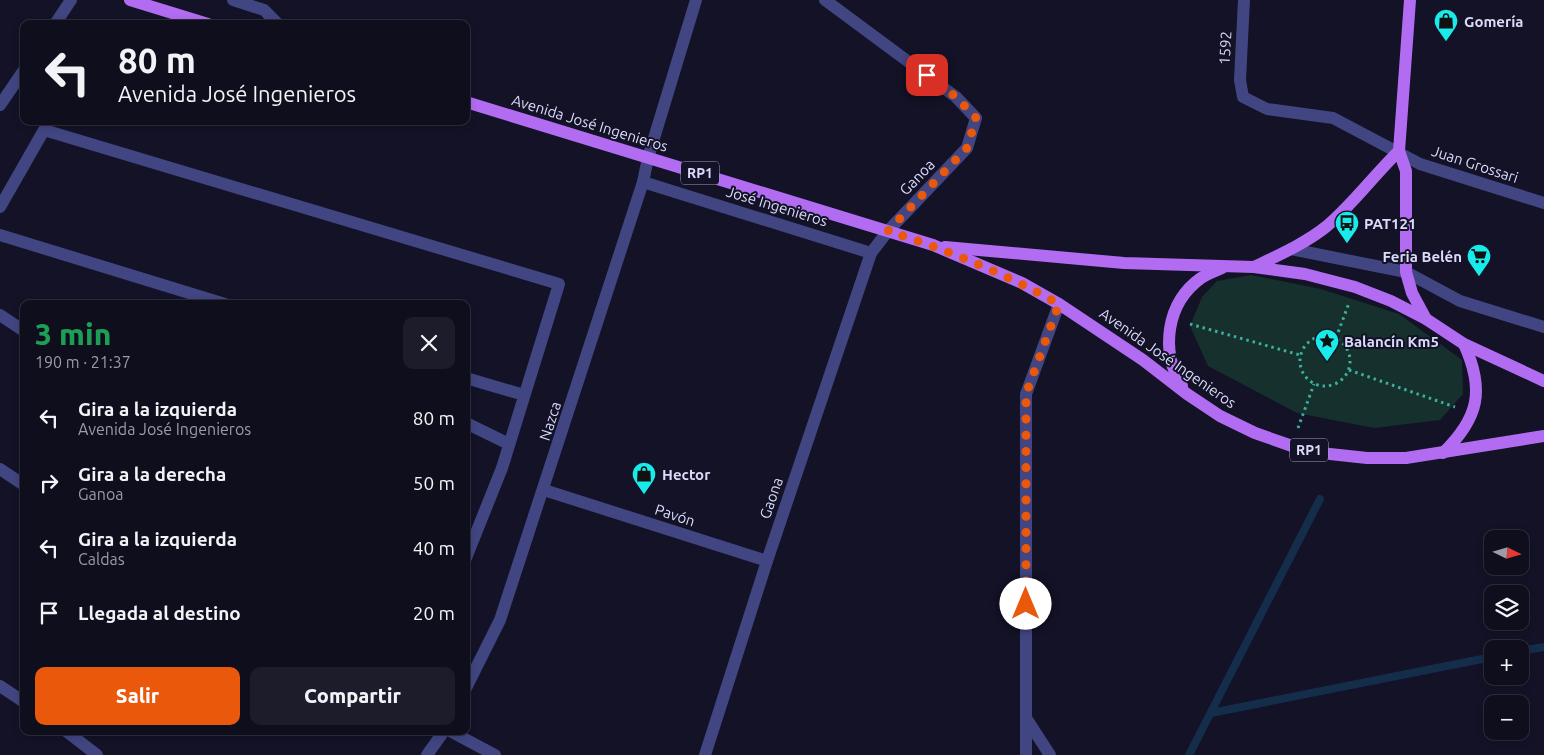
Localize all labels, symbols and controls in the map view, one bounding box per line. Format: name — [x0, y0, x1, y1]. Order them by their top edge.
shop icon: Gomería — [1433, 8, 1459, 42]
place label: Gomería — [1464, 13, 1523, 30]
street label: 1592 — [1216, 31, 1234, 65]
icon: left — [35, 40, 100, 105]
text: 80 m — [118, 40, 196, 80]
pin — [906, 54, 948, 96]
icon: arrive — [913, 61, 941, 89]
text: Avenida José Ingenieros — [118, 81, 356, 106]
street label: Avenida José Ingenieros — [510, 91, 670, 155]
street label: Juan Grossari — [1430, 142, 1520, 186]
street label: Ganoa — [896, 156, 938, 198]
road number: RP1 — [681, 162, 719, 184]
street label: José Ingenieros — [724, 183, 830, 229]
bus stop icon: PAT121 — [1334, 210, 1360, 244]
place label: PAT121 — [1364, 215, 1416, 232]
supermarket icon: Feria Belén — [1466, 243, 1492, 277]
place label: Feria Belén — [1382, 248, 1462, 265]
street label: Avenida José Ingenieros — [1097, 304, 1239, 412]
text: 3 min — [35, 317, 111, 351]
button: close — [403, 317, 455, 369]
place icon: Balancín Km5 — [1314, 328, 1340, 362]
place label: Balancín Km5 — [1344, 333, 1439, 350]
text: 190 m · 21:37 — [35, 353, 131, 371]
text: Gira a la izquierda — [78, 398, 237, 420]
street label: Nazca — [536, 399, 564, 443]
icon: left — [35, 404, 63, 432]
text: 80 m — [413, 407, 455, 429]
text: Avenida José Ingenieros — [78, 420, 251, 438]
road number: RP1 — [1290, 438, 1328, 462]
shop icon: Hector — [631, 461, 657, 495]
text: Gira a la derecha — [78, 463, 226, 485]
place label: Hector — [662, 466, 711, 483]
icon: right — [35, 469, 63, 497]
text: 50 m — [413, 472, 455, 494]
street label: Gaona — [756, 475, 786, 521]
text: Ganoa — [78, 485, 124, 503]
street label: Pavón — [653, 501, 697, 529]
text: Gira a la izquierda — [78, 528, 237, 550]
north arrow — [1484, 530, 1529, 575]
map controls — [1484, 530, 1529, 740]
icon: left — [35, 534, 63, 562]
text: 40 m — [413, 537, 455, 559]
text: Caldas — [78, 550, 125, 568]
position arrow — [999, 577, 1051, 629]
button: layers — [1484, 585, 1529, 630]
icon: arrive — [35, 599, 63, 627]
text: Llegada al destino — [78, 602, 241, 624]
text: 20 m — [413, 602, 455, 624]
button: + — [1484, 640, 1529, 685]
button: Salir — [35, 667, 240, 725]
button: Compartir — [250, 667, 455, 725]
button: − — [1484, 695, 1529, 740]

